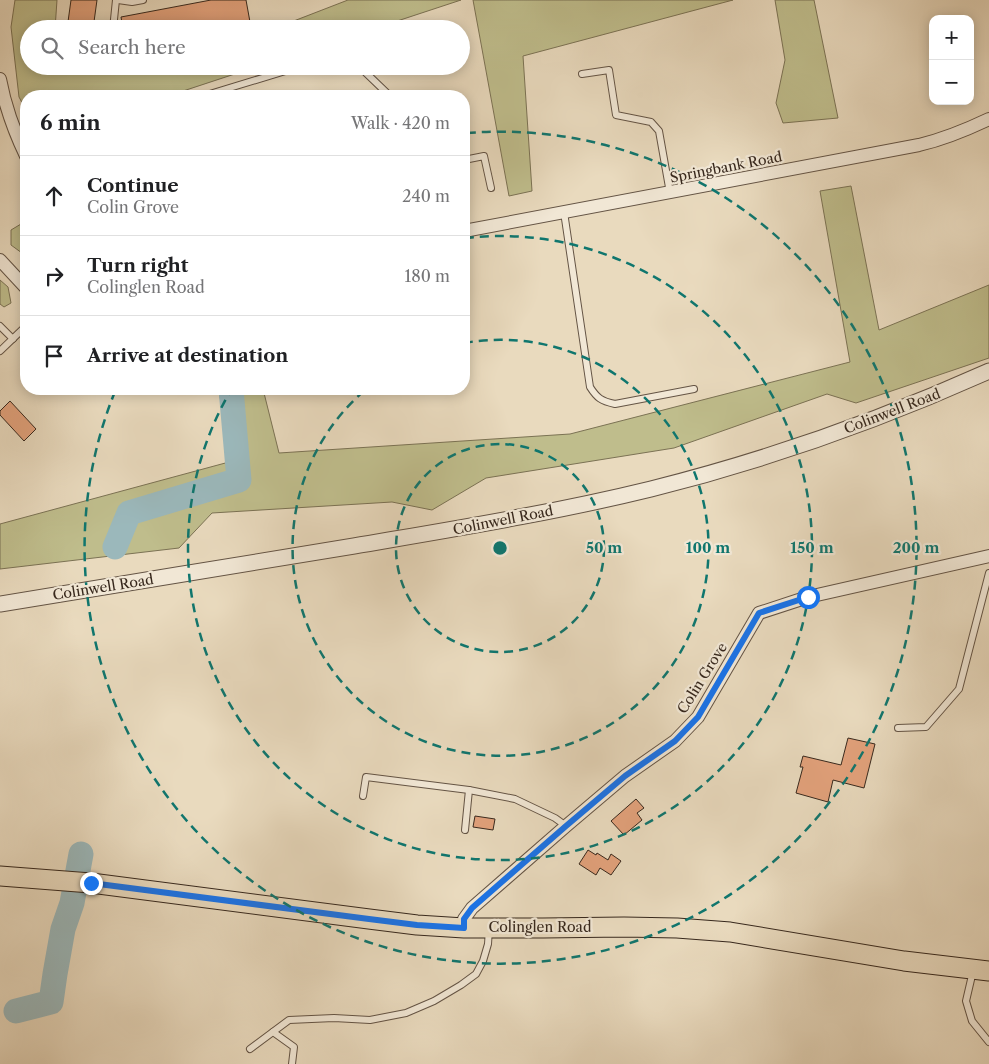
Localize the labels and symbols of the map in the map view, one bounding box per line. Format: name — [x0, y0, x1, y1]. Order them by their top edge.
street label: Springbank Road — [668, 147, 784, 187]
street label: Colinwell Road — [841, 384, 943, 438]
street label: Colinwell Road — [451, 501, 555, 539]
text: 50 m — [586, 538, 622, 557]
text: 100 m — [686, 538, 730, 557]
text: 150 m — [790, 538, 834, 557]
text: 200 m — [893, 538, 939, 557]
centre of rings — [491, 539, 509, 557]
street label: Colinwell Road — [51, 570, 155, 604]
route start — [797, 586, 820, 609]
street label: Colin Grove — [673, 639, 731, 717]
route end — [80, 872, 103, 895]
street label: Colinglen Road — [488, 918, 592, 936]

